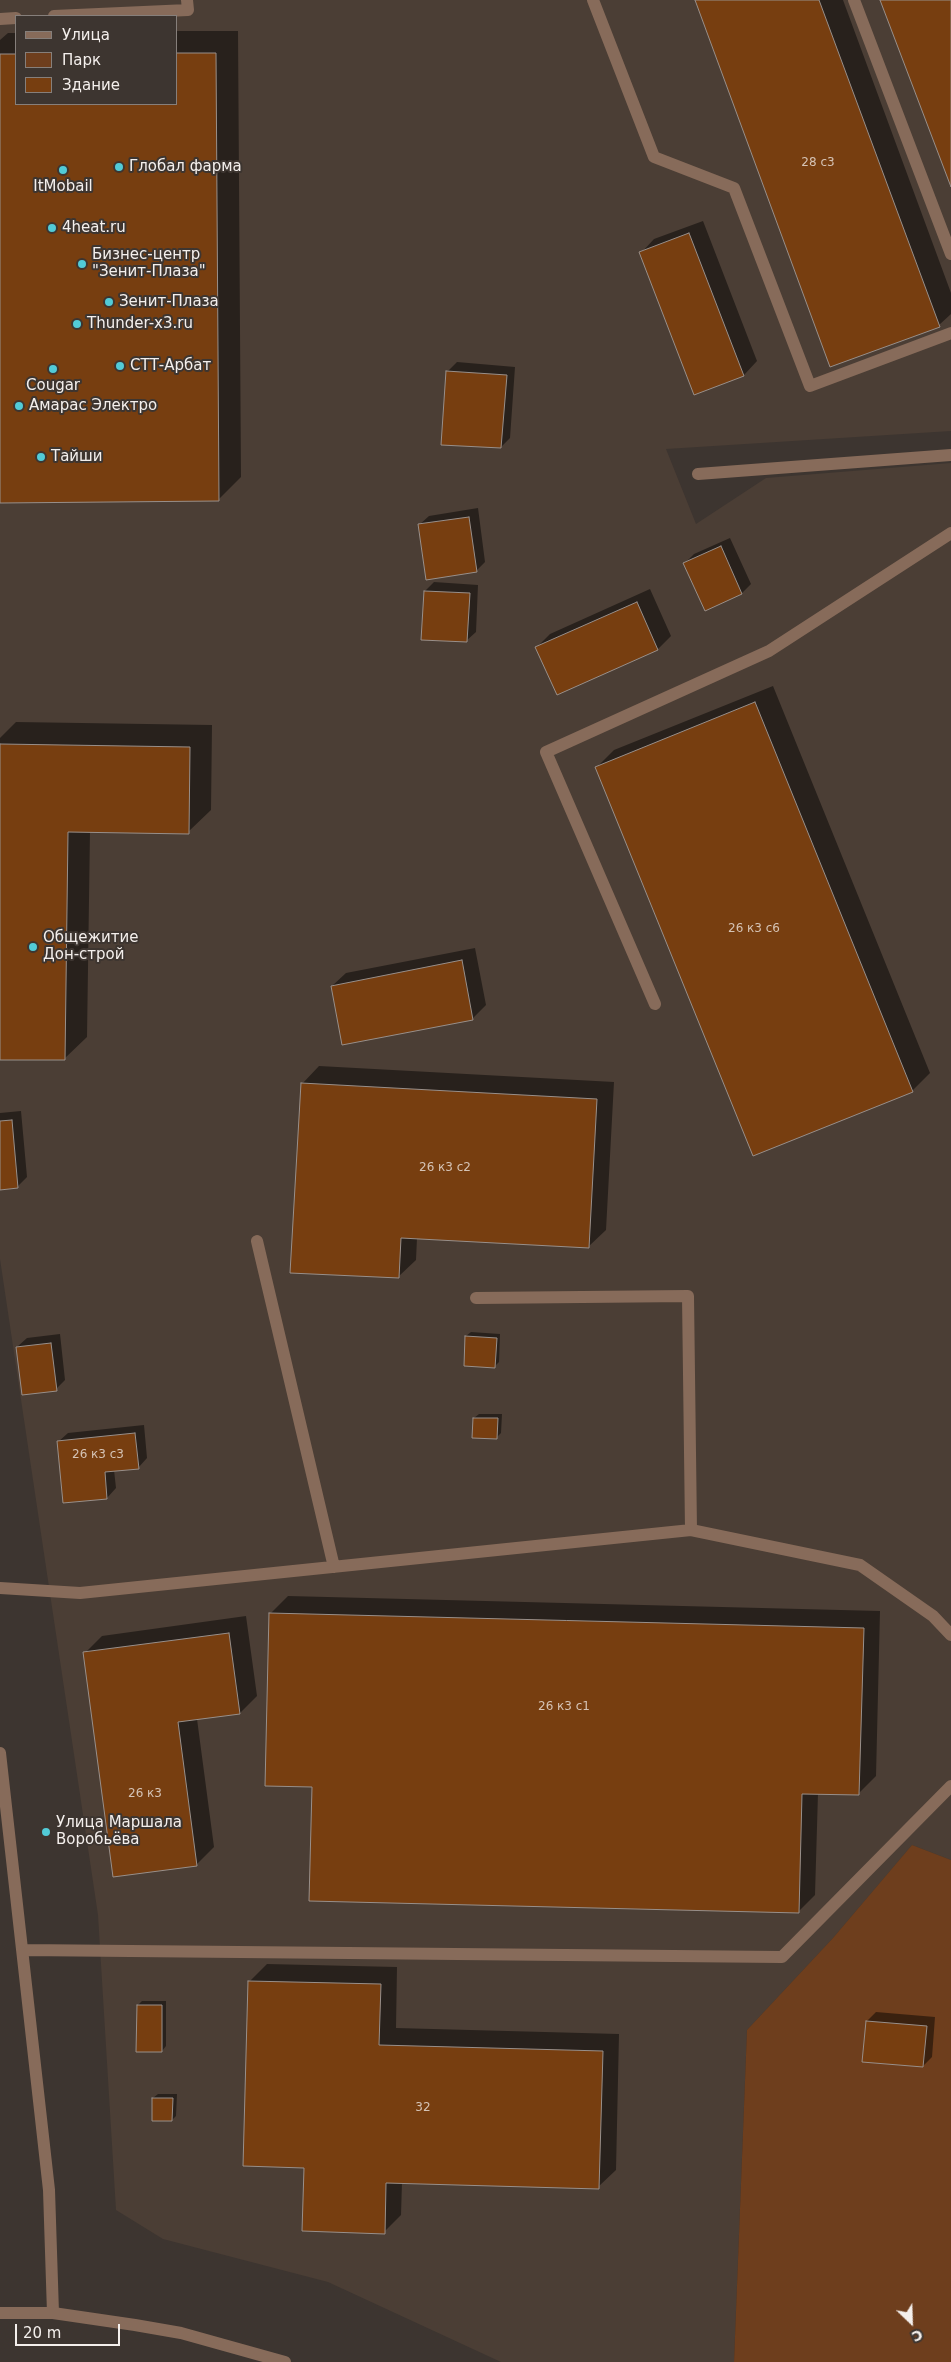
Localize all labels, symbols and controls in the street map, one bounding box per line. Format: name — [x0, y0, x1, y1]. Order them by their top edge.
legend — [15, 15, 178, 105]
text: Улица — [62, 26, 110, 44]
text: Парк — [62, 51, 101, 69]
text: Здание — [62, 76, 120, 94]
house number: 28 с3 — [801, 156, 835, 170]
place label: Глобал фарма — [129, 158, 242, 176]
marker: Глобал фарма — [113, 161, 125, 173]
marker: ItMobail — [57, 164, 69, 176]
place label: ItMobail — [33, 178, 93, 196]
place label: 4heat.ru — [62, 219, 126, 237]
marker: 4heat.ru — [46, 222, 58, 234]
place label: Бизнес-центр "Зенит-Плаза" — [92, 246, 206, 281]
marker: Бизнес-центр "Зенит-Плаза" — [76, 258, 88, 270]
place label: Зенит-Плаза — [119, 293, 219, 311]
marker: Зенит-Плаза — [103, 296, 115, 308]
place label: Thunder-x3.ru — [87, 315, 193, 333]
marker: Thunder-x3.ru — [71, 318, 83, 330]
place label: СТТ-Арбат — [130, 357, 211, 375]
marker: СТТ-Арбат — [114, 360, 126, 372]
marker: Cougar — [47, 363, 59, 375]
place label: Cougar — [26, 377, 80, 395]
place label: Амарас Электро — [29, 397, 157, 415]
marker: Амарас Электро — [13, 400, 25, 412]
place label: Тайши — [51, 448, 103, 466]
marker: Тайши — [35, 451, 47, 463]
house number: 26 к3 с6 — [728, 922, 780, 936]
place label: Общежитие Дон-строй — [43, 929, 138, 964]
marker: Общежитие Дон-строй — [27, 941, 39, 953]
house number: 26 к3 с2 — [419, 1161, 471, 1175]
house number: 26 к3 с3 — [72, 1448, 124, 1462]
house number: 26 к3 с1 — [538, 1700, 590, 1714]
house number: 26 к3 — [128, 1787, 162, 1801]
place label: Улица Маршала Воробьёва — [56, 1814, 182, 1849]
marker: Улица Маршала Воробьёва — [40, 1826, 52, 1838]
house number: 32 — [415, 2101, 431, 2115]
north arrow — [886, 2297, 936, 2347]
scale bar — [18, 2314, 122, 2346]
text: 20 m — [23, 2324, 61, 2342]
text: С — [909, 2326, 925, 2345]

